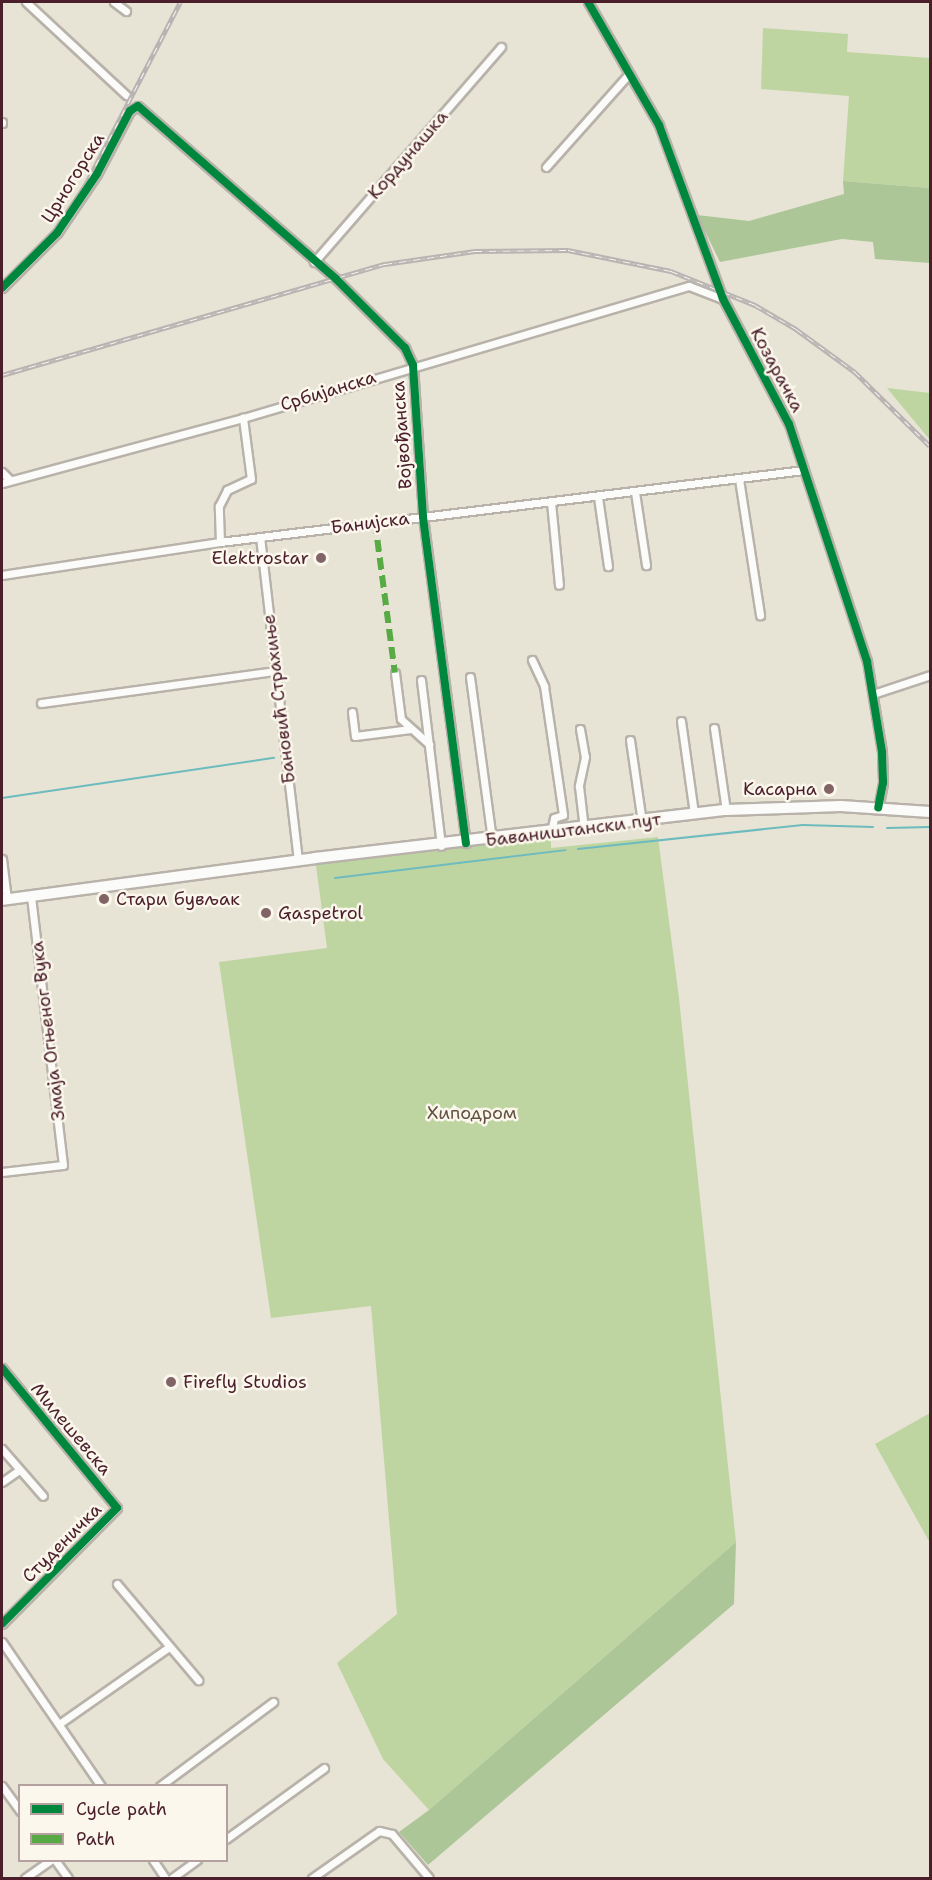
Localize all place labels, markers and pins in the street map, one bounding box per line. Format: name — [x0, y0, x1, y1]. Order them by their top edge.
place label: Elektrostar — [212, 547, 309, 569]
marker: Elektrostar — [314, 551, 328, 565]
place label: Касарна — [743, 778, 817, 800]
marker: Касарна — [822, 782, 836, 796]
place label: Стари бувљак — [116, 888, 240, 910]
marker: Стари бувљак — [97, 892, 111, 906]
place label: Gaspetrol — [278, 902, 363, 924]
marker: Gaspetrol — [259, 906, 273, 920]
place label: Firefly Studios — [183, 1371, 307, 1393]
marker: Firefly Studios — [164, 1375, 178, 1389]

